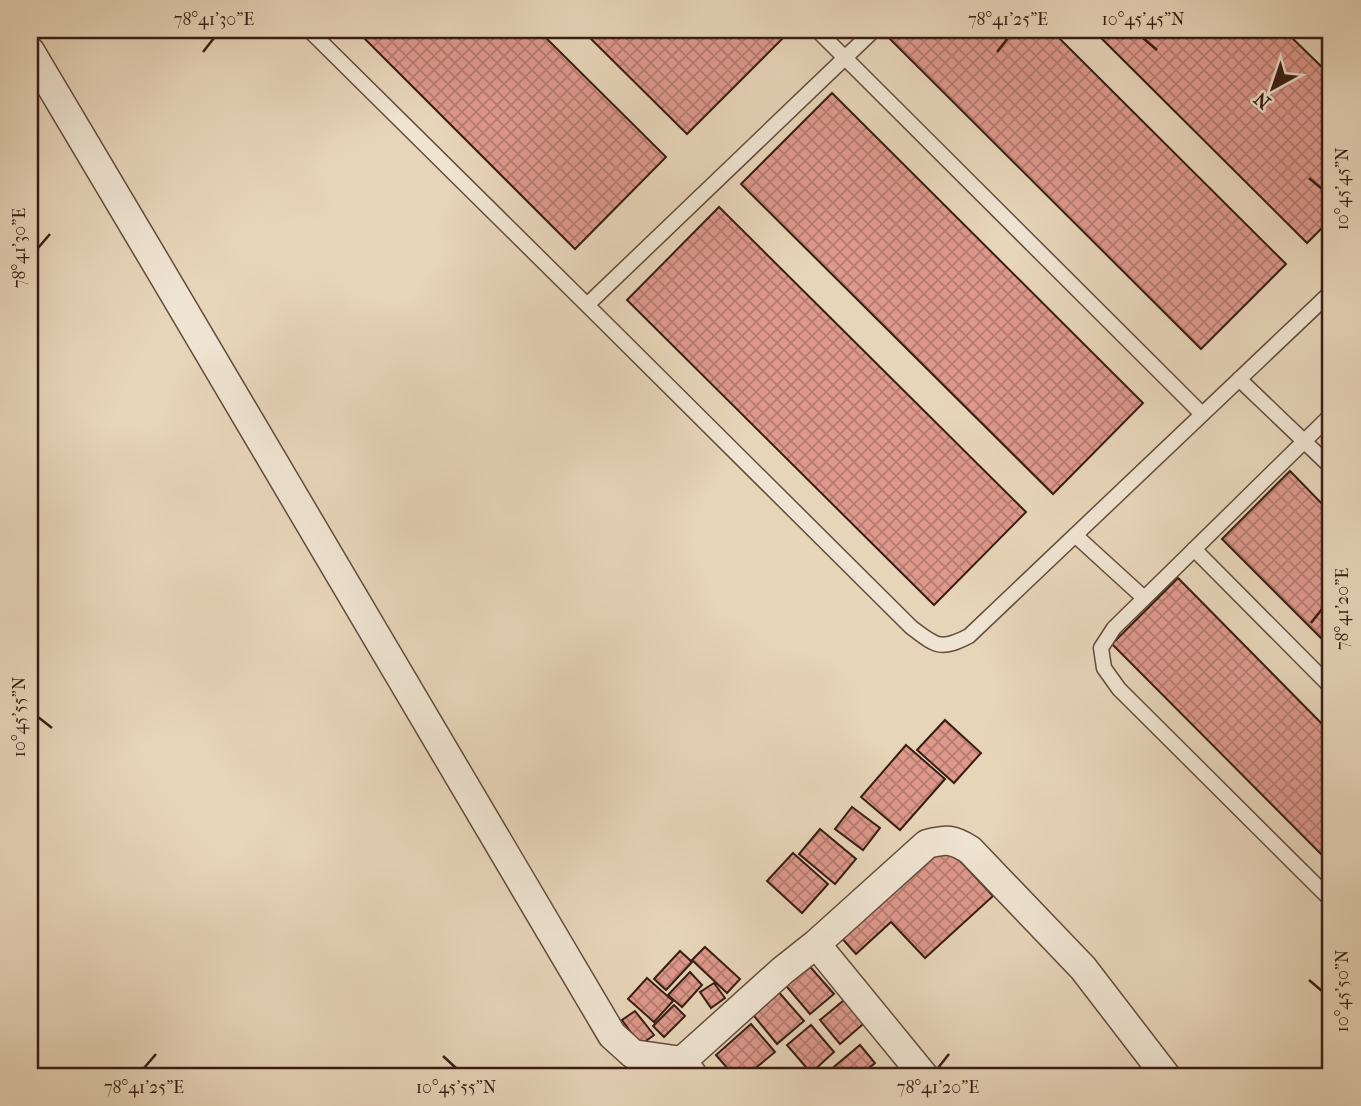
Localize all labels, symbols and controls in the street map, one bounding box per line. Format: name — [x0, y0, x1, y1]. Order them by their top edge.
text: 78°41'30"E — [174, 9, 254, 30]
text: 78°41'25"E — [968, 9, 1048, 30]
text: 10°45'45"N — [1101, 9, 1185, 30]
north arrow — [1238, 52, 1308, 122]
text: N — [1250, 87, 1275, 113]
text: 10°45'45"N — [1332, 147, 1353, 231]
text: 78°41'30"E — [9, 208, 30, 288]
text: 78°41'20"E — [1332, 568, 1353, 650]
text: 10°45'55"N — [9, 676, 30, 757]
text: 10°45'50"N — [1332, 949, 1353, 1032]
text: 78°41'25"E — [104, 1077, 184, 1098]
text: 10°45'55"N — [416, 1077, 497, 1098]
text: 78°41'20"E — [897, 1077, 979, 1098]

